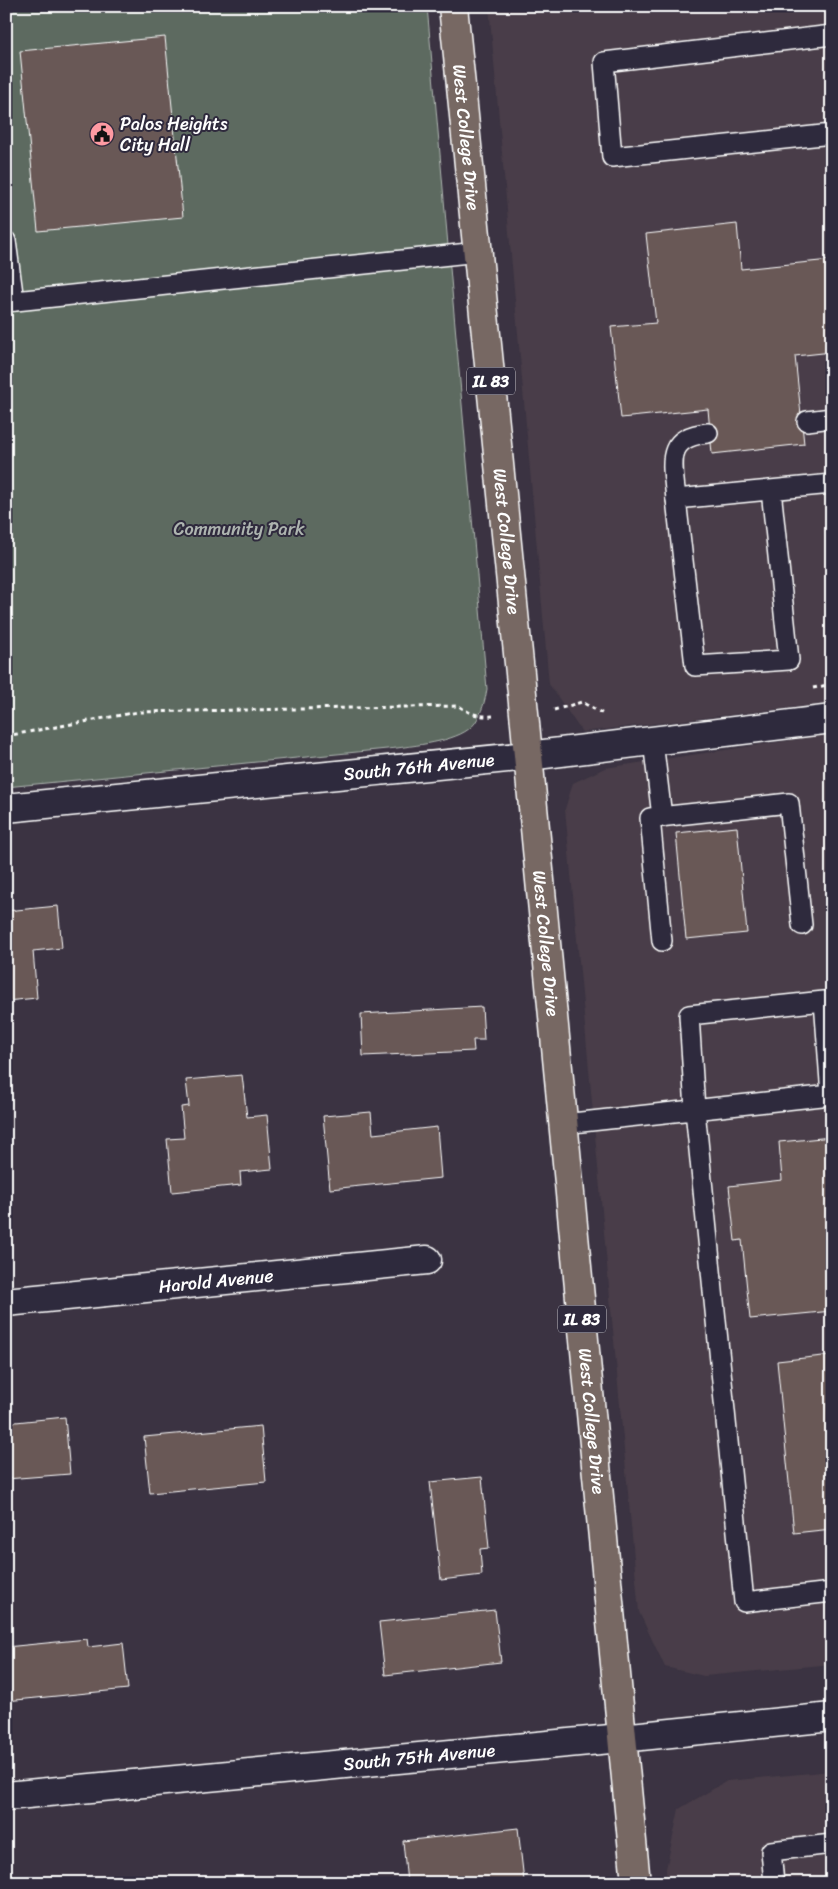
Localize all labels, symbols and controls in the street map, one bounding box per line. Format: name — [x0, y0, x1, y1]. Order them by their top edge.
street label: West College Drive — [443, 63, 489, 212]
place label: Palos Heights City Hall — [120, 108, 228, 161]
public building icon: Palos Heights City Hall — [89, 121, 115, 147]
road number: IL 83 — [467, 368, 515, 394]
street label: West College Drive — [484, 467, 530, 616]
park label: Community Park — [173, 513, 305, 545]
street label: South 76th Avenue — [342, 743, 496, 790]
street label: West College Drive — [523, 869, 569, 1018]
street label: Harold Avenue — [157, 1259, 275, 1303]
road number: IL 83 — [558, 1306, 606, 1332]
street label: West College Drive — [569, 1347, 615, 1496]
street label: South 75th Avenue — [342, 1734, 497, 1780]

